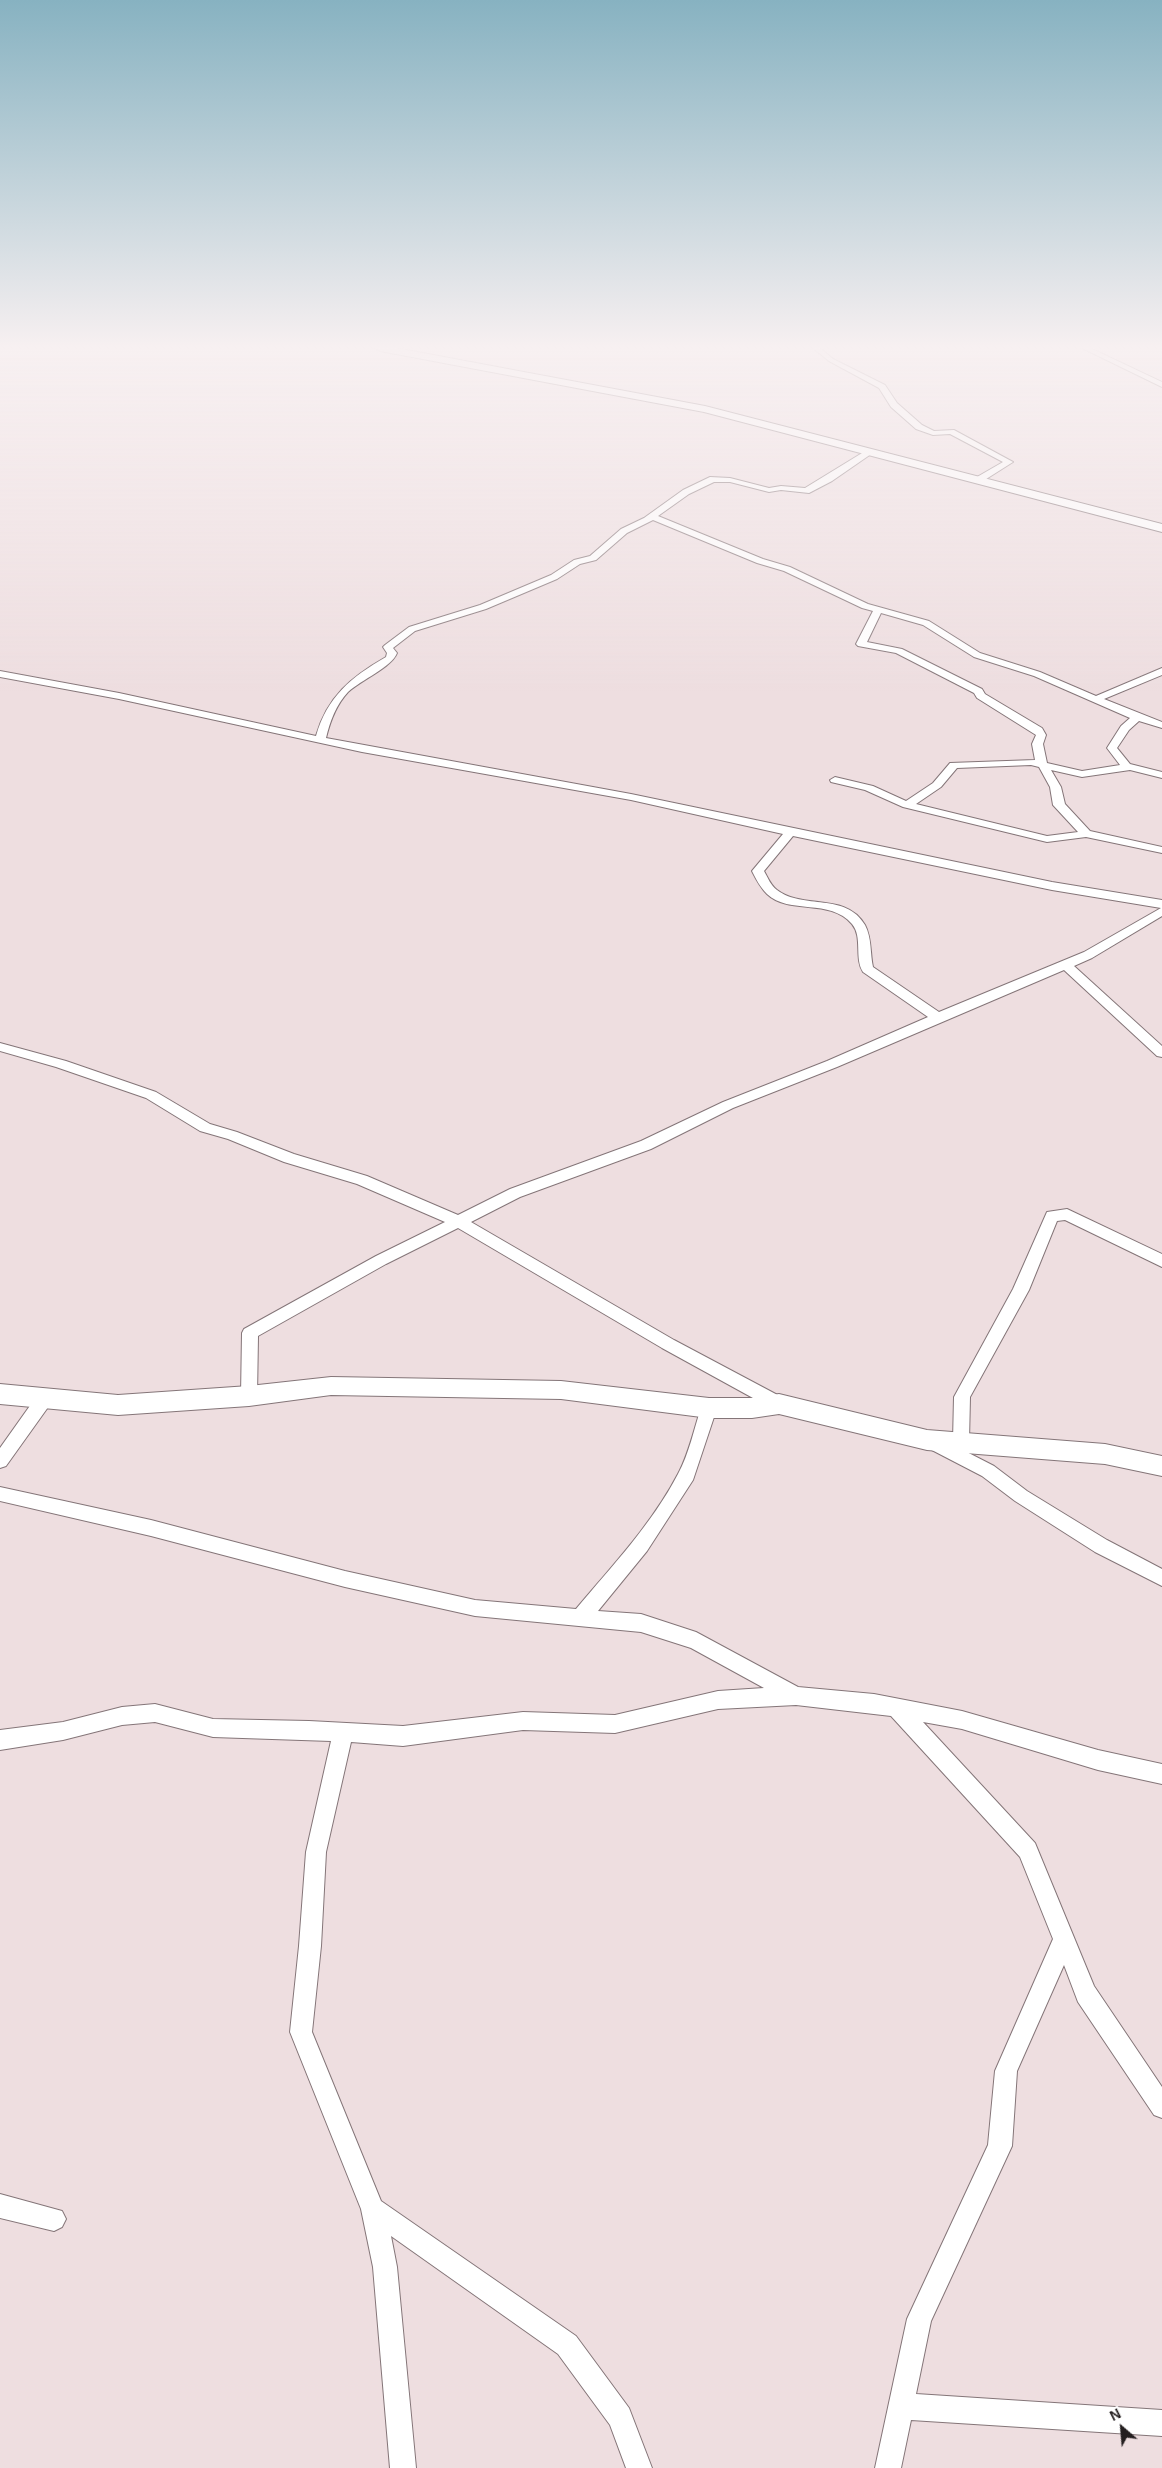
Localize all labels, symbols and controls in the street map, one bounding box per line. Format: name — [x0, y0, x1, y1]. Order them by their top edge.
north arrow — [1097, 2403, 1147, 2453]
text: N — [1107, 2405, 1123, 2424]

